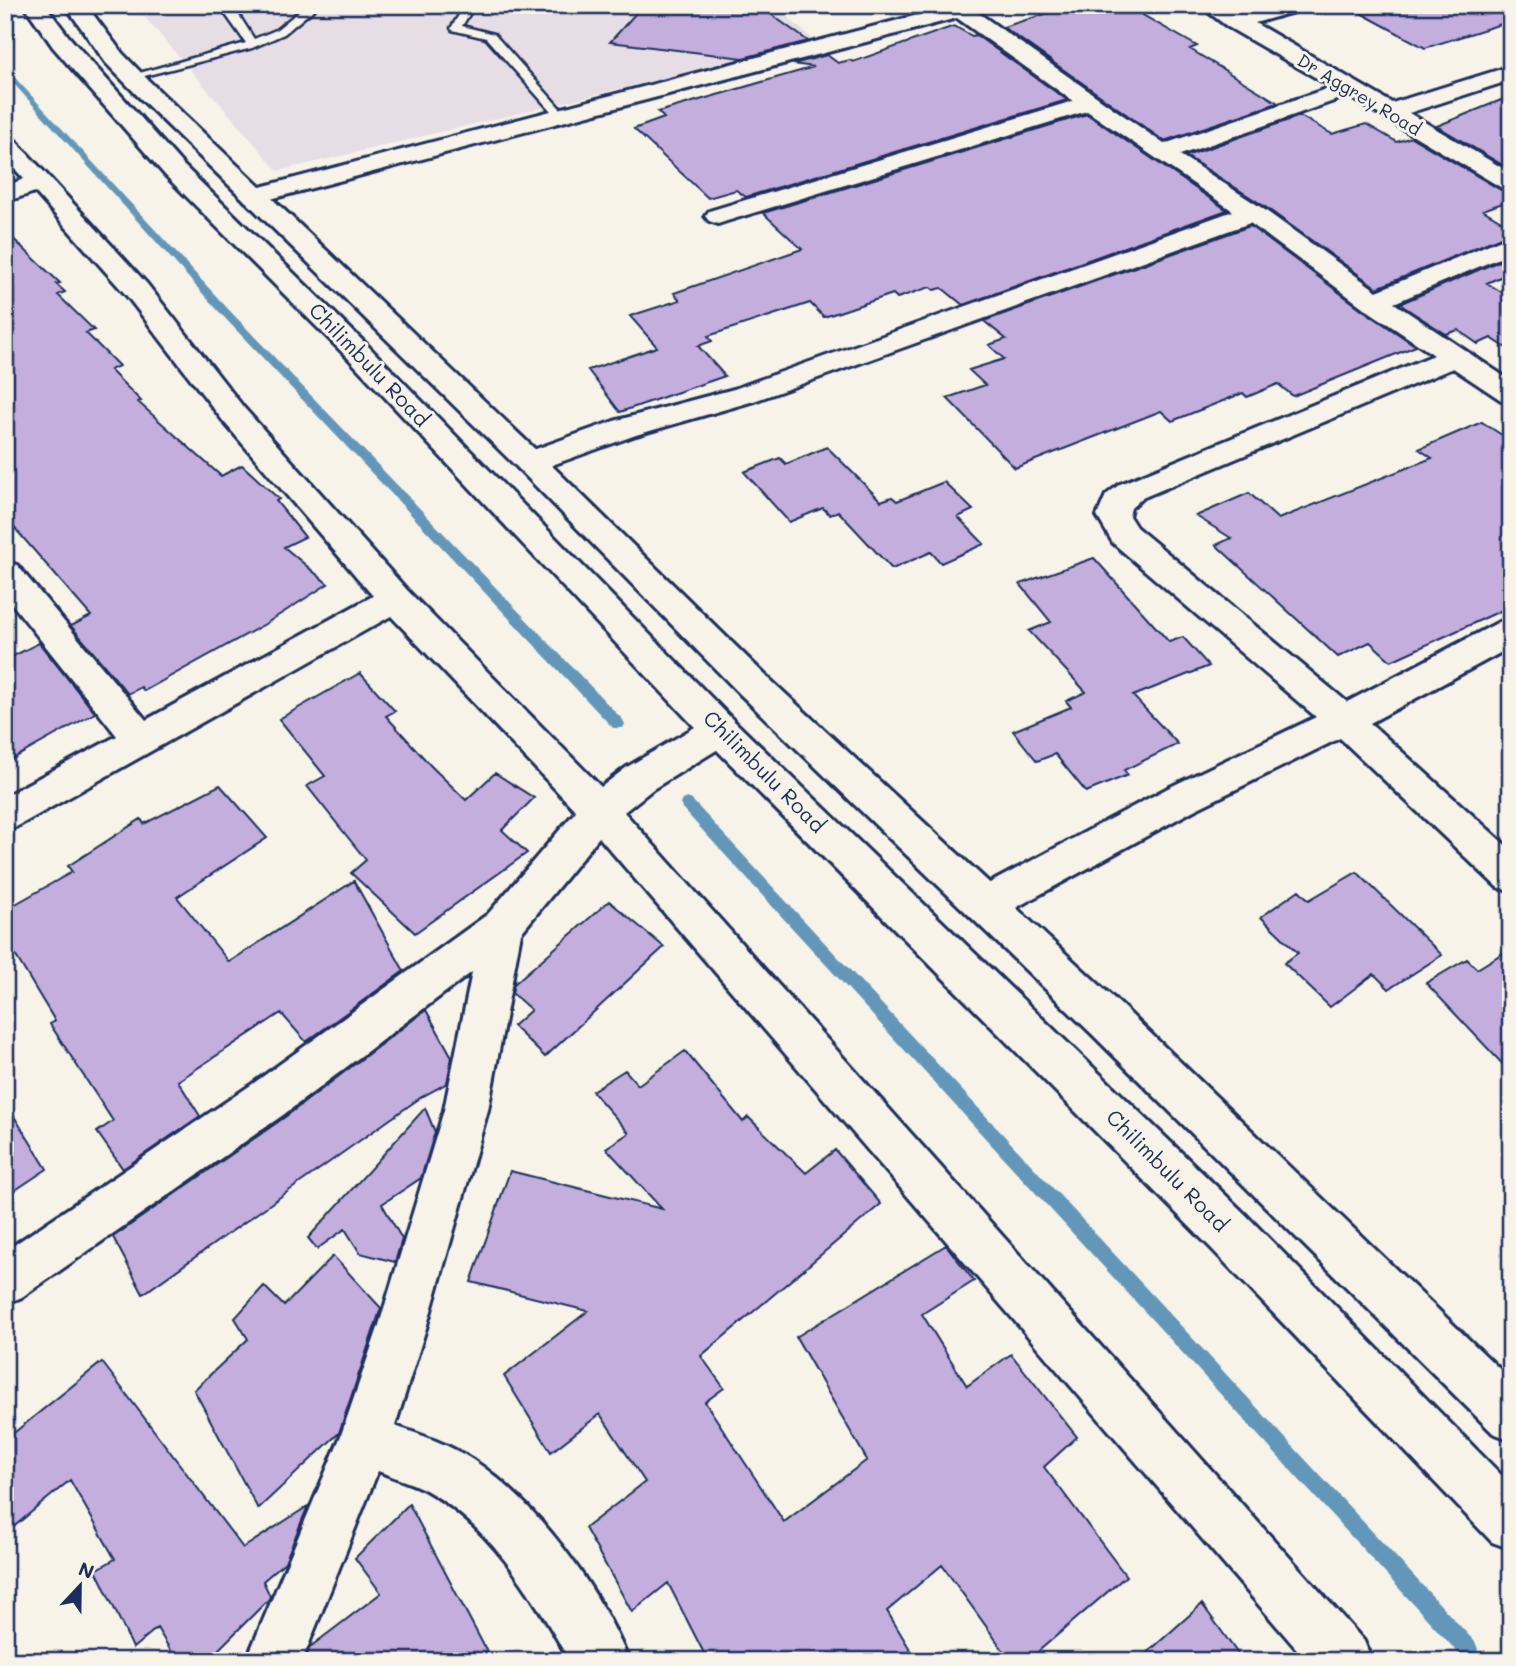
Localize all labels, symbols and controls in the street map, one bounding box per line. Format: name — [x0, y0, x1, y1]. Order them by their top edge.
street label: Dr Aggrey Road — [1293, 48, 1426, 141]
street label: Chilimbulu Road — [304, 296, 436, 432]
street label: Chilimbulu Road — [698, 704, 832, 838]
street label: Chilimbulu Road — [1101, 1103, 1235, 1237]
north arrow — [46, 1550, 116, 1620]
text: N — [75, 1555, 98, 1584]

